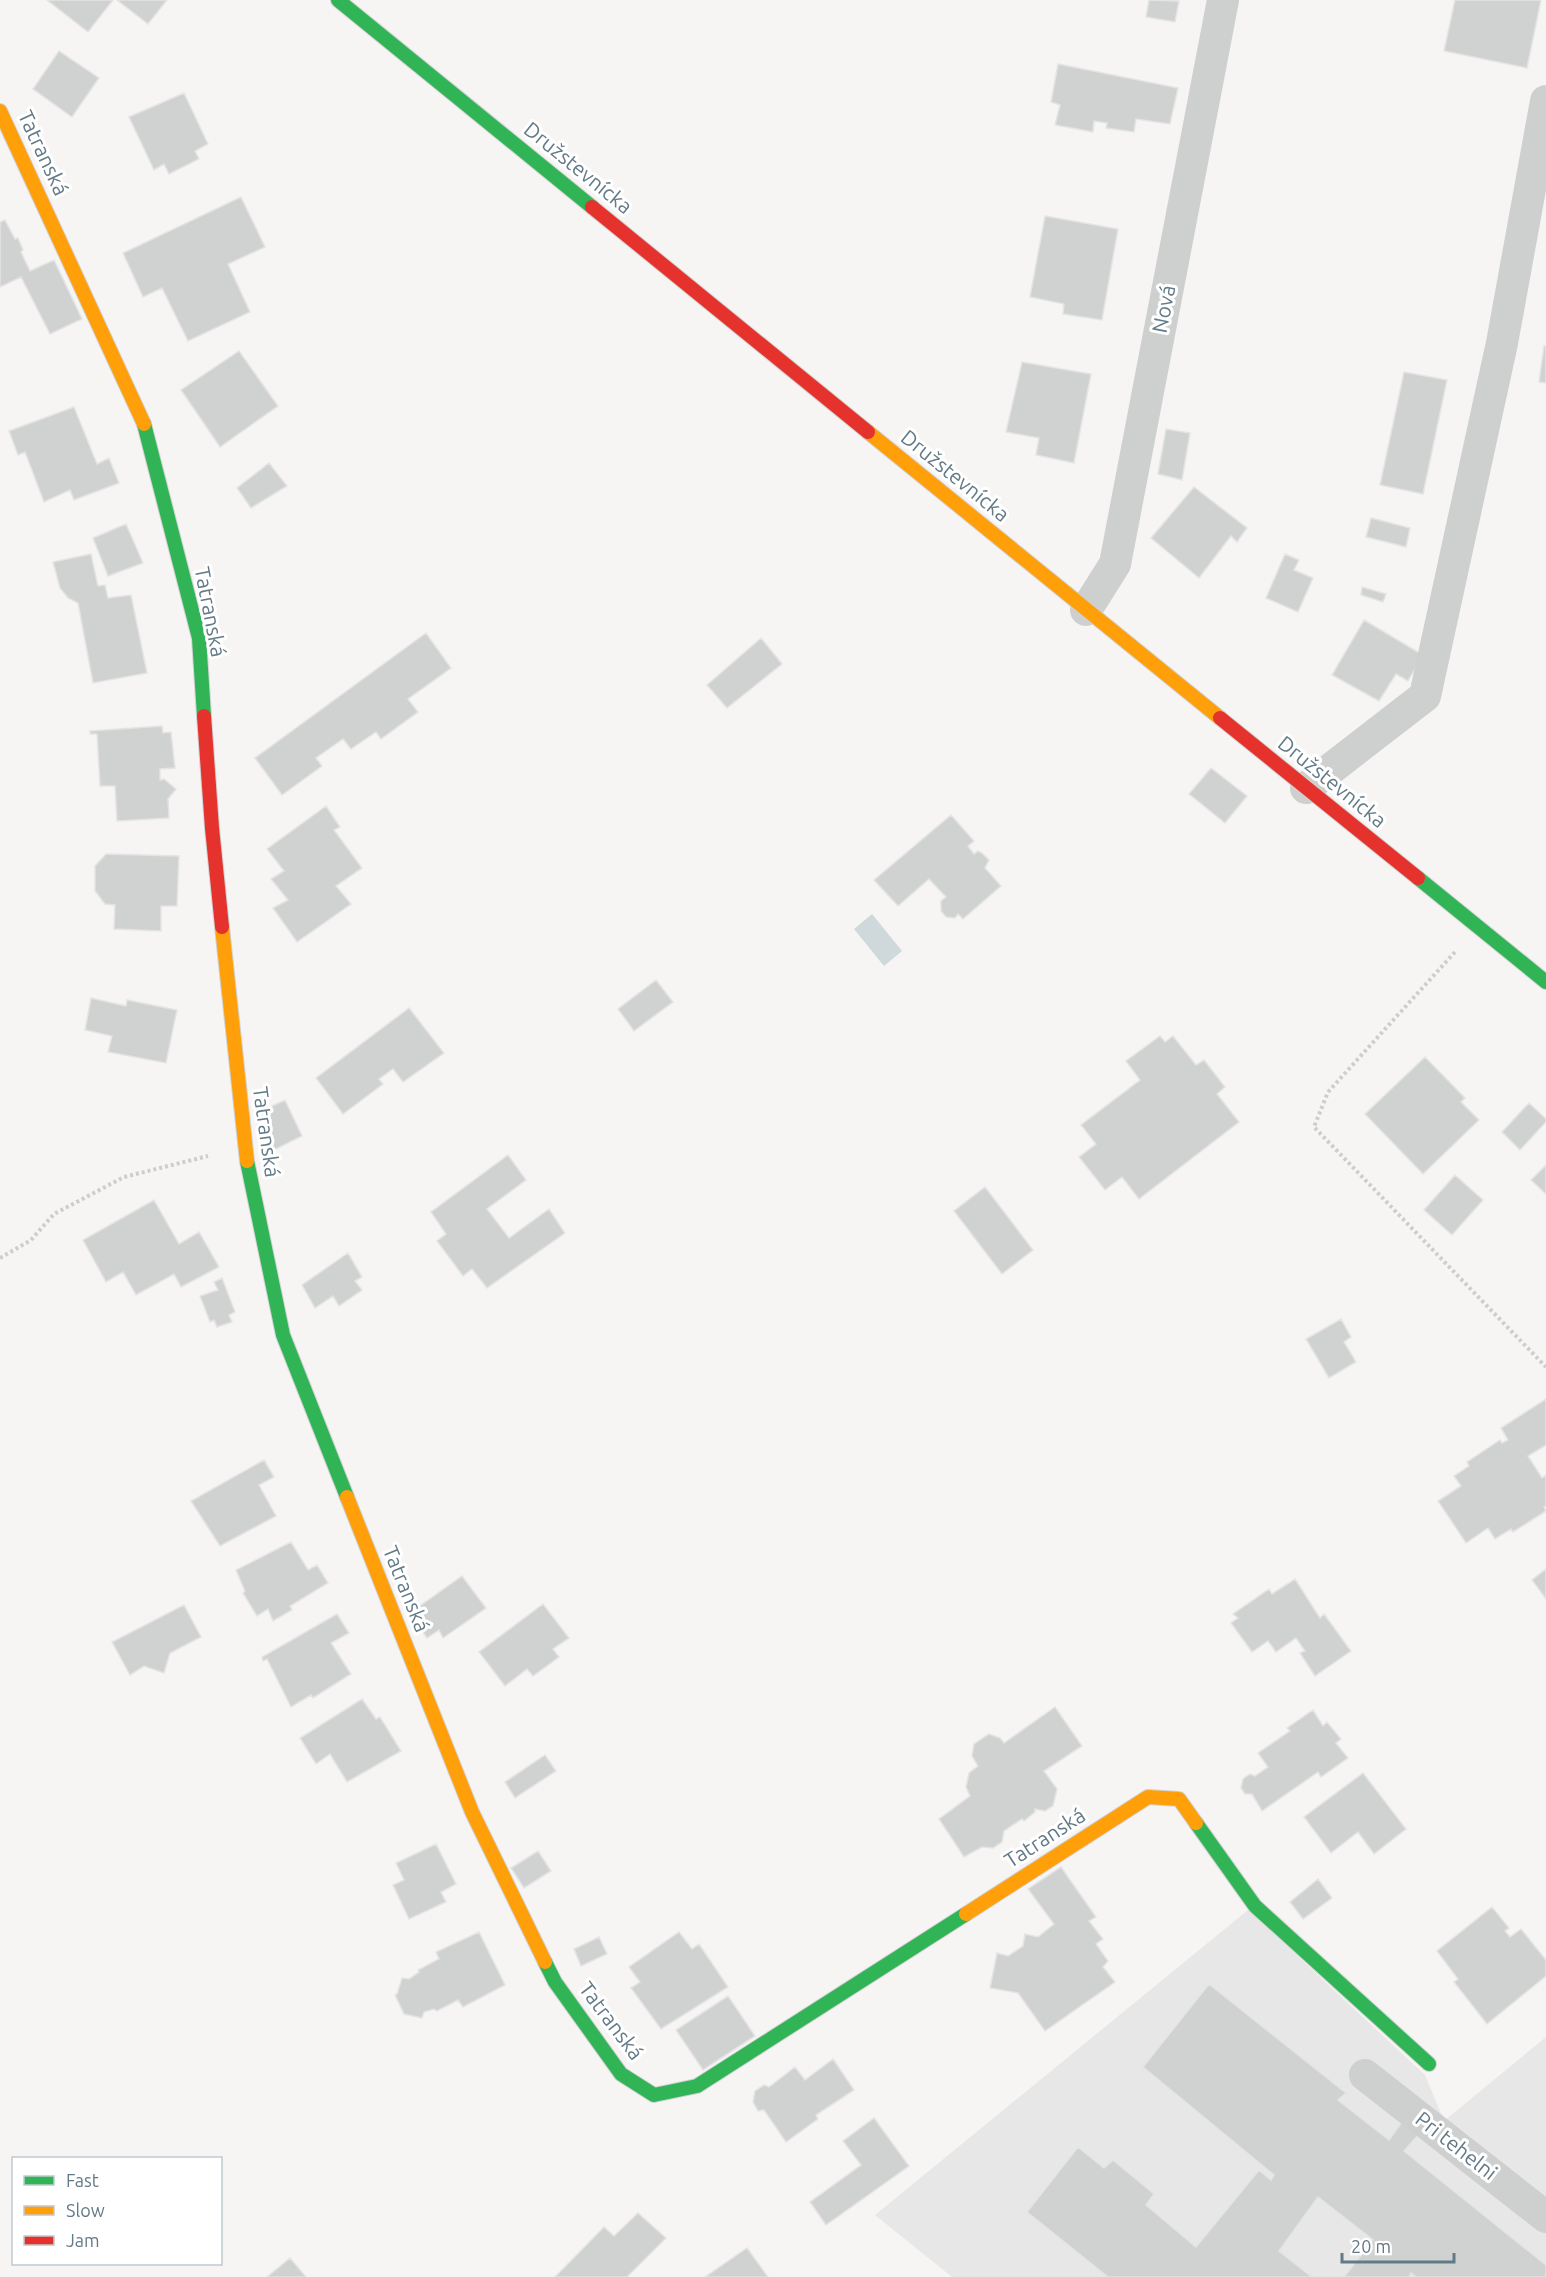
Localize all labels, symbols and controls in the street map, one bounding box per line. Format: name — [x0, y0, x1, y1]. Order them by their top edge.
street label: Tatranská — [14, 106, 74, 199]
street label: Družstevnícka — [520, 116, 637, 218]
street label: Nová — [1147, 283, 1179, 335]
street label: Družstevnícka — [897, 424, 1014, 526]
street label: Tatranská — [191, 565, 231, 659]
street label: Družstevnícka — [1274, 730, 1391, 832]
street label: Tatranská — [249, 1085, 285, 1179]
street label: Tatranská — [379, 1542, 435, 1635]
street label: Tatranská — [1000, 1802, 1089, 1872]
street label: Tatranská — [575, 1977, 649, 2064]
street label: Pri tehelni — [1411, 2106, 1502, 2184]
legend — [12, 2157, 222, 2265]
text: Fast — [66, 2170, 99, 2190]
text: Slow — [66, 2200, 105, 2220]
scale bar — [1342, 2226, 1454, 2264]
text: Jam — [66, 2230, 100, 2250]
text: 20 m — [1351, 2236, 1391, 2256]

